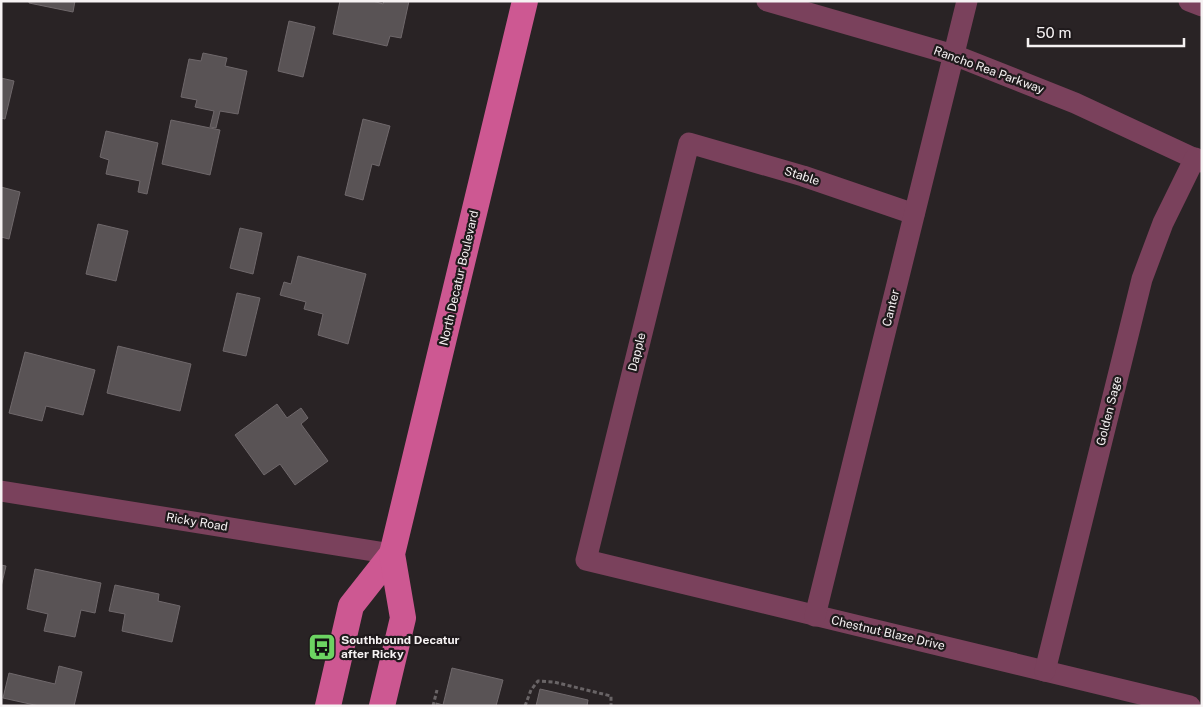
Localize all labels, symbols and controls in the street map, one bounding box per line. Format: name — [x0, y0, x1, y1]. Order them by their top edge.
scale bar — [1028, 15, 1184, 47]
text: 50 m — [1036, 24, 1071, 41]
street label: Rancho Rea Parkway — [932, 43, 1047, 97]
street label: Stable — [783, 164, 822, 188]
street label: North Decatur Boulevard — [437, 209, 481, 347]
street label: Canter — [880, 288, 902, 328]
street label: Dapple — [625, 331, 649, 373]
street label: Golden Sage — [1094, 374, 1124, 447]
street label: Ricky Road — [165, 510, 229, 534]
street label: Chestnut Blaze Drive — [830, 613, 946, 653]
bus stop icon: Southbound Decatur after Ricky — [307, 632, 337, 662]
place label: Southbound Decatur after Ricky — [341, 633, 460, 661]

